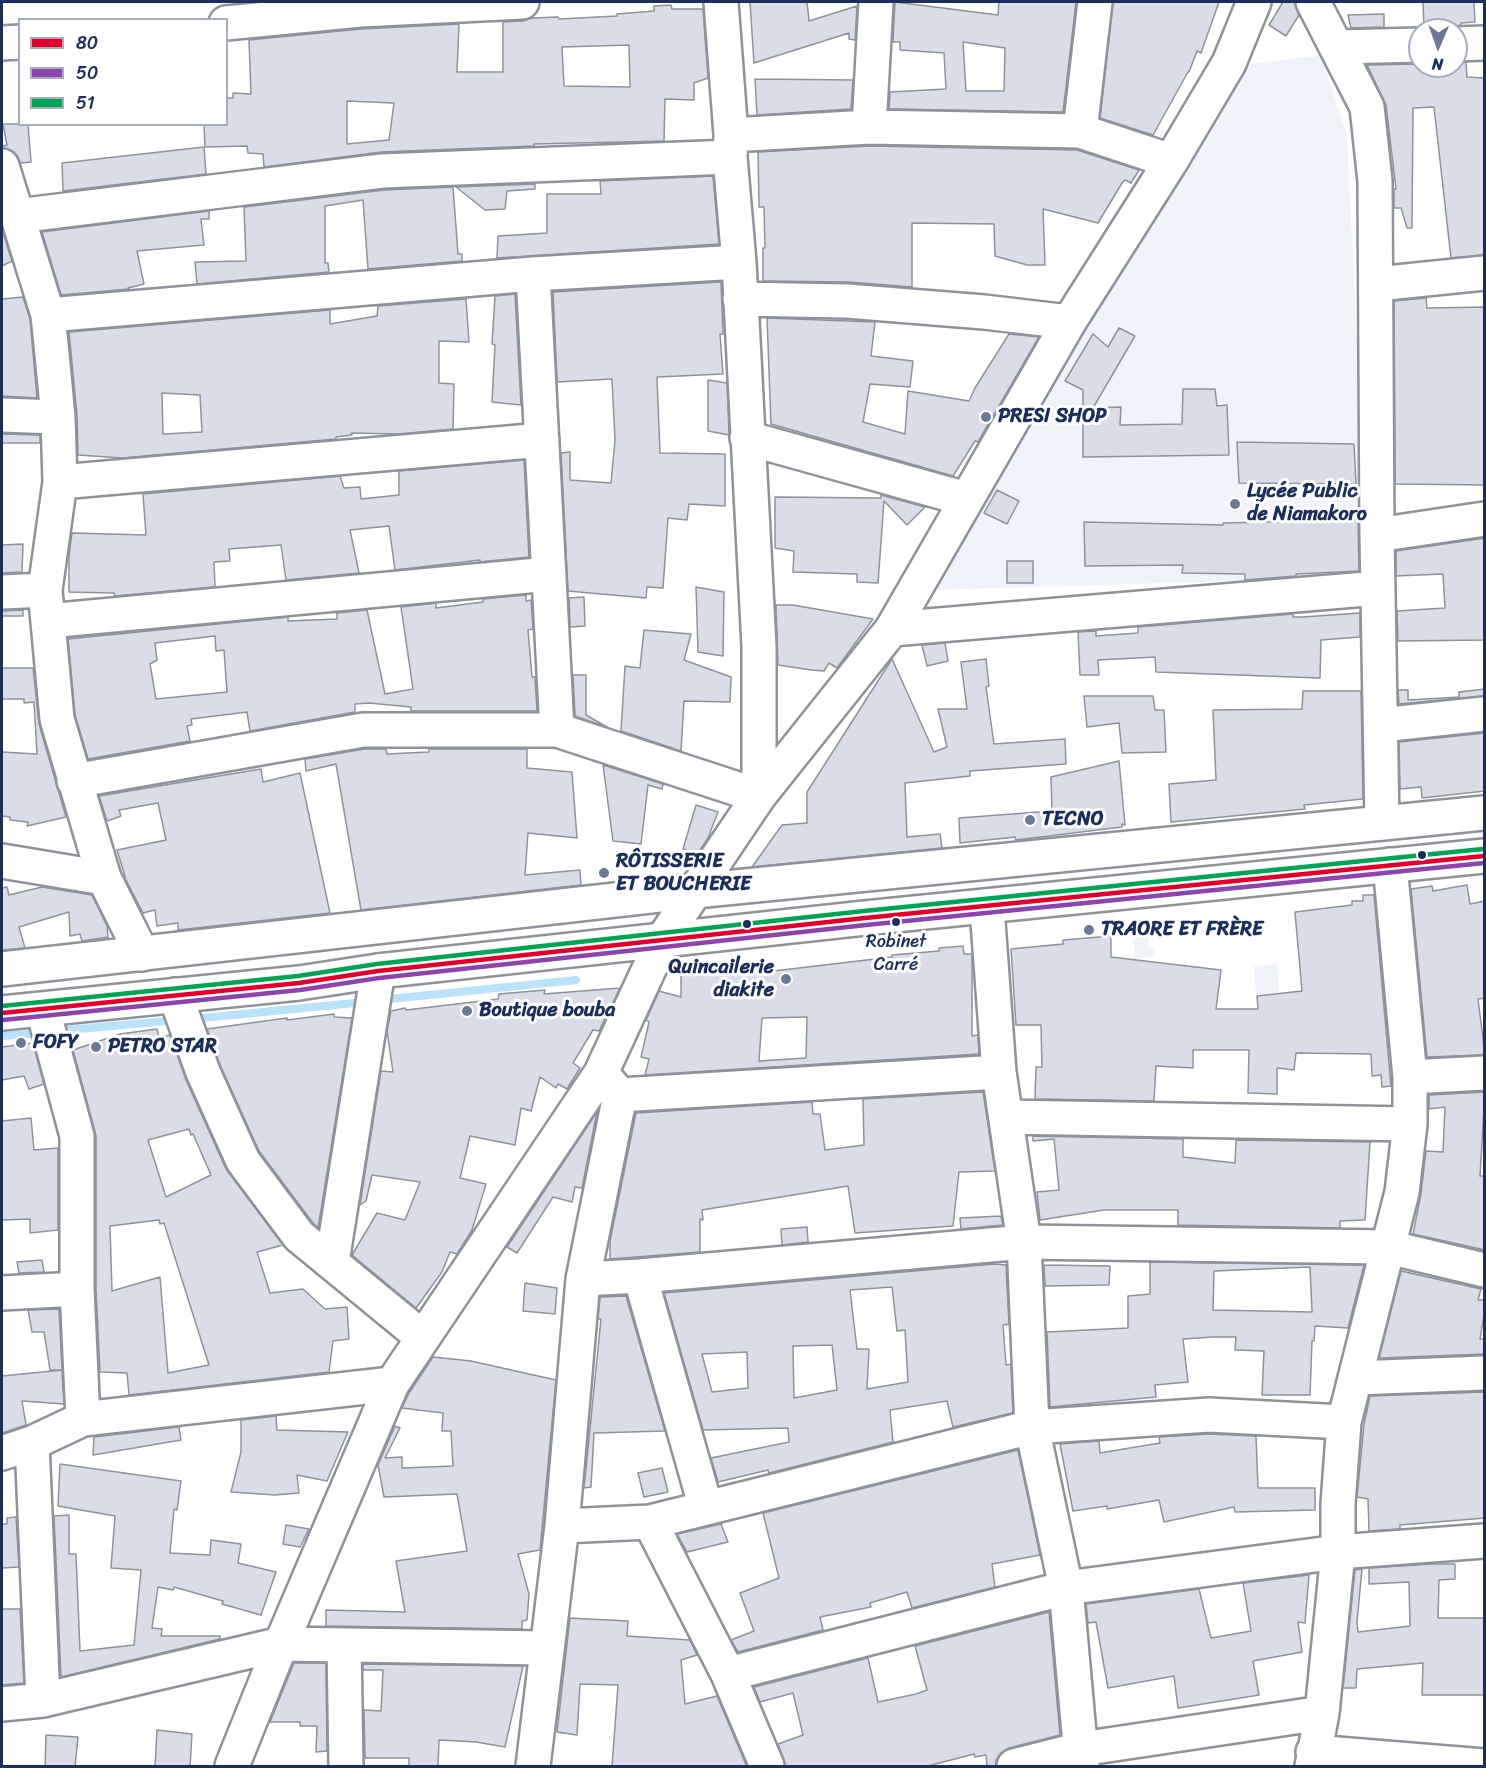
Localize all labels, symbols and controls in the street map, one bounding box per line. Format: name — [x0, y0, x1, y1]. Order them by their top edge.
legend — [18, 18, 228, 126]
north arrow — [1408, 18, 1468, 78]
text: 80 — [76, 27, 98, 59]
text: N — [1431, 50, 1443, 79]
text: 50 — [76, 57, 98, 89]
text: 51 — [76, 87, 95, 119]
place label: PRESI SHOP — [998, 405, 1107, 429]
marker: PRESI SHOP — [979, 410, 993, 424]
place label: Lycée Public de Niamakoro — [1247, 480, 1367, 527]
marker: Lycée Public de Niamakoro — [1228, 497, 1242, 511]
place label: TECNO — [1042, 808, 1104, 832]
marker: TECNO — [1023, 813, 1037, 827]
unlabelled marker — [1416, 849, 1428, 861]
place label: RÔTISSERIE ET BOUCHERIE — [616, 850, 751, 897]
marker: RÔTISSERIE ET BOUCHERIE — [597, 866, 611, 880]
marker: Robinet Carré — [890, 916, 902, 928]
unlabelled marker — [741, 918, 753, 930]
place label: TRAORE ET FRÈRE — [1101, 918, 1263, 942]
marker: TRAORE ET FRÈRE — [1082, 923, 1096, 937]
place label: Robinet Carré — [866, 931, 926, 974]
place label: Quincailerie diakite — [669, 956, 774, 1003]
marker: Quincailerie diakite — [779, 972, 793, 986]
place label: Boutique bouba — [479, 999, 615, 1023]
marker: Boutique bouba — [460, 1004, 474, 1018]
place label: FOFY — [33, 1031, 79, 1055]
place label: PETRO STAR — [108, 1035, 217, 1059]
marker: FOFY — [14, 1036, 28, 1050]
marker: PETRO STAR — [89, 1040, 103, 1054]

